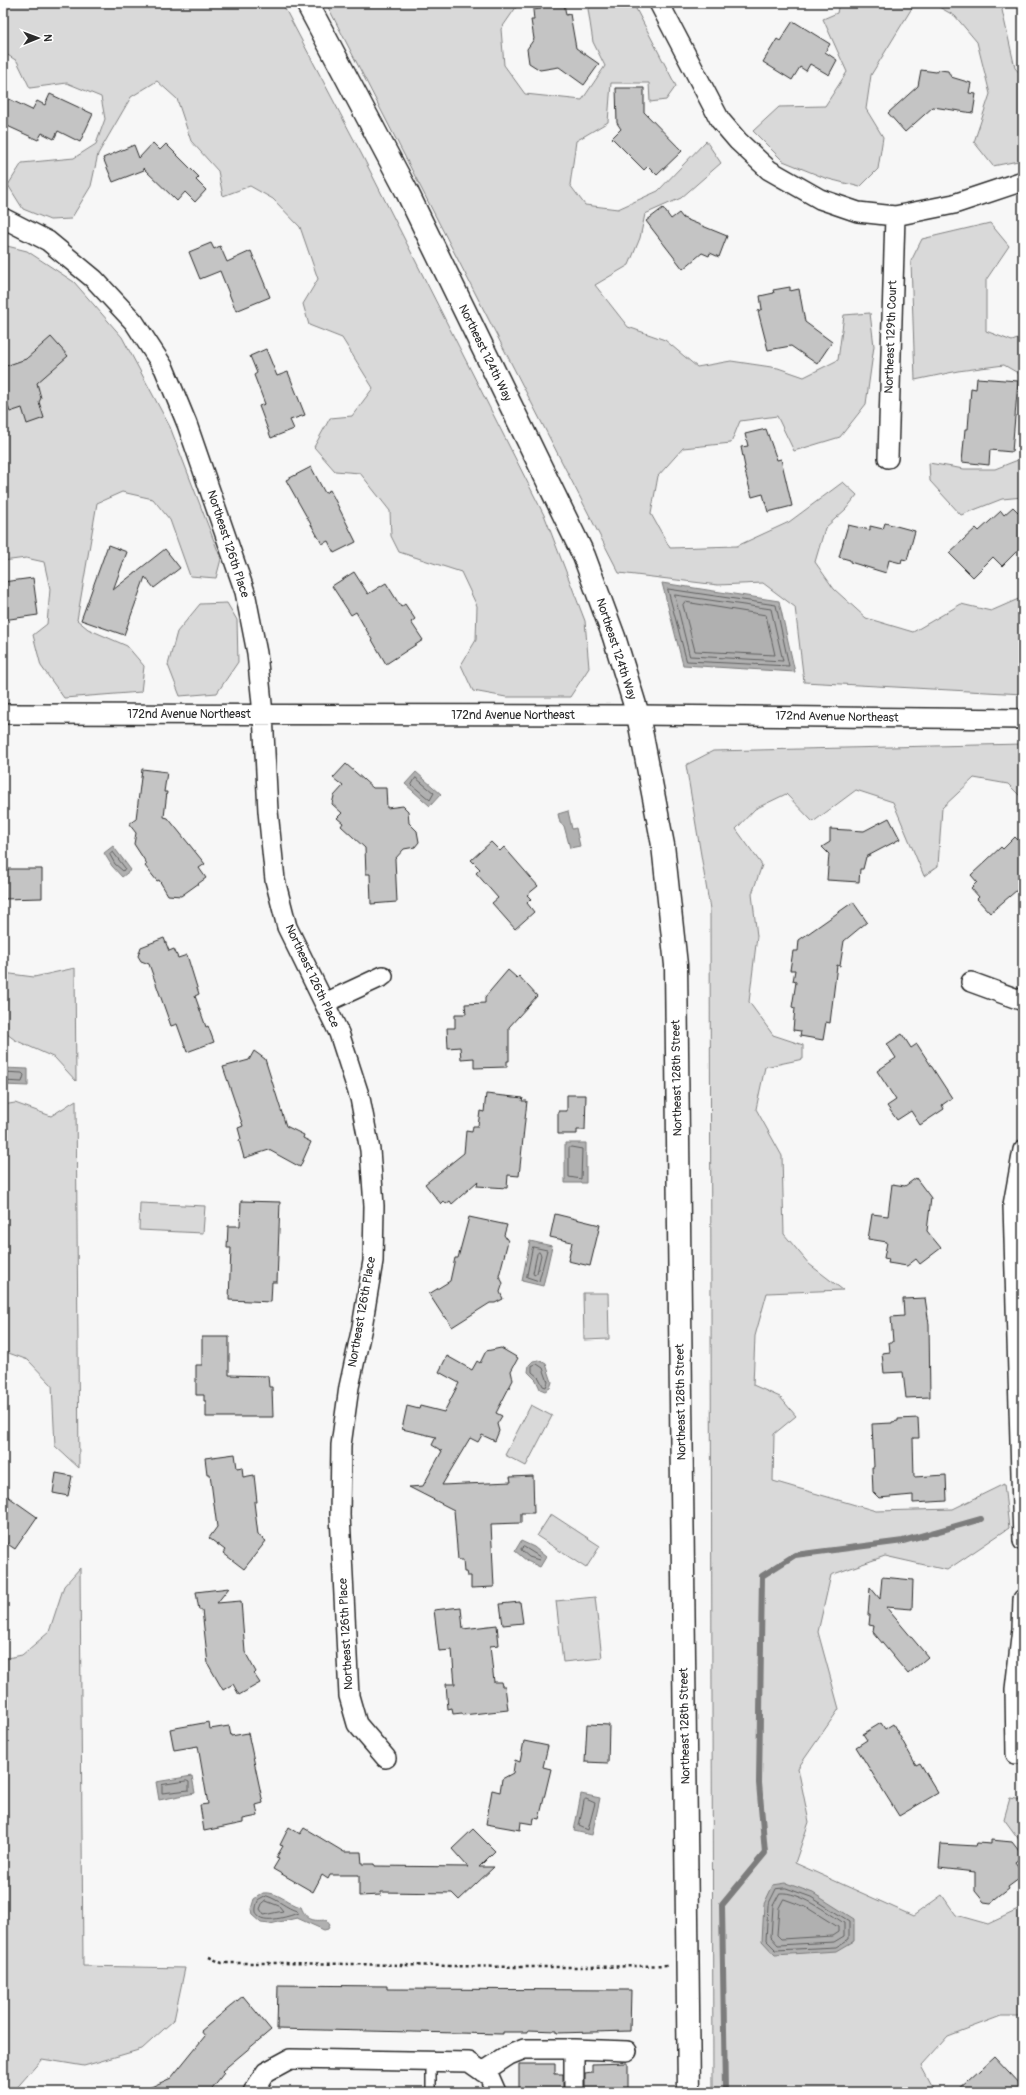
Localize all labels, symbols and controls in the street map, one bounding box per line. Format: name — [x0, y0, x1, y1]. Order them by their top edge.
north arrow — [18, 18, 58, 58]
text: N — [41, 34, 54, 42]
street label: Northeast 129th Court — [882, 280, 900, 394]
street label: Northeast 124th Way — [455, 302, 515, 404]
street label: Northeast 126th Place — [204, 488, 252, 600]
street label: Northeast 124th Way — [592, 596, 640, 702]
street label: 172nd Avenue Northeast — [127, 707, 251, 722]
street label: 172nd Avenue Northeast — [451, 708, 575, 723]
street label: 172nd Avenue Northeast — [775, 708, 899, 726]
street label: Northeast 126th Place — [282, 922, 343, 1030]
street label: Northeast 128th Street — [668, 1019, 686, 1136]
street label: Northeast 126th Place — [345, 1255, 379, 1369]
street label: Northeast 128th Street — [672, 1343, 690, 1460]
street label: Northeast 126th Place — [336, 1578, 356, 1690]
street label: Northeast 128th Street — [676, 1667, 694, 1784]

